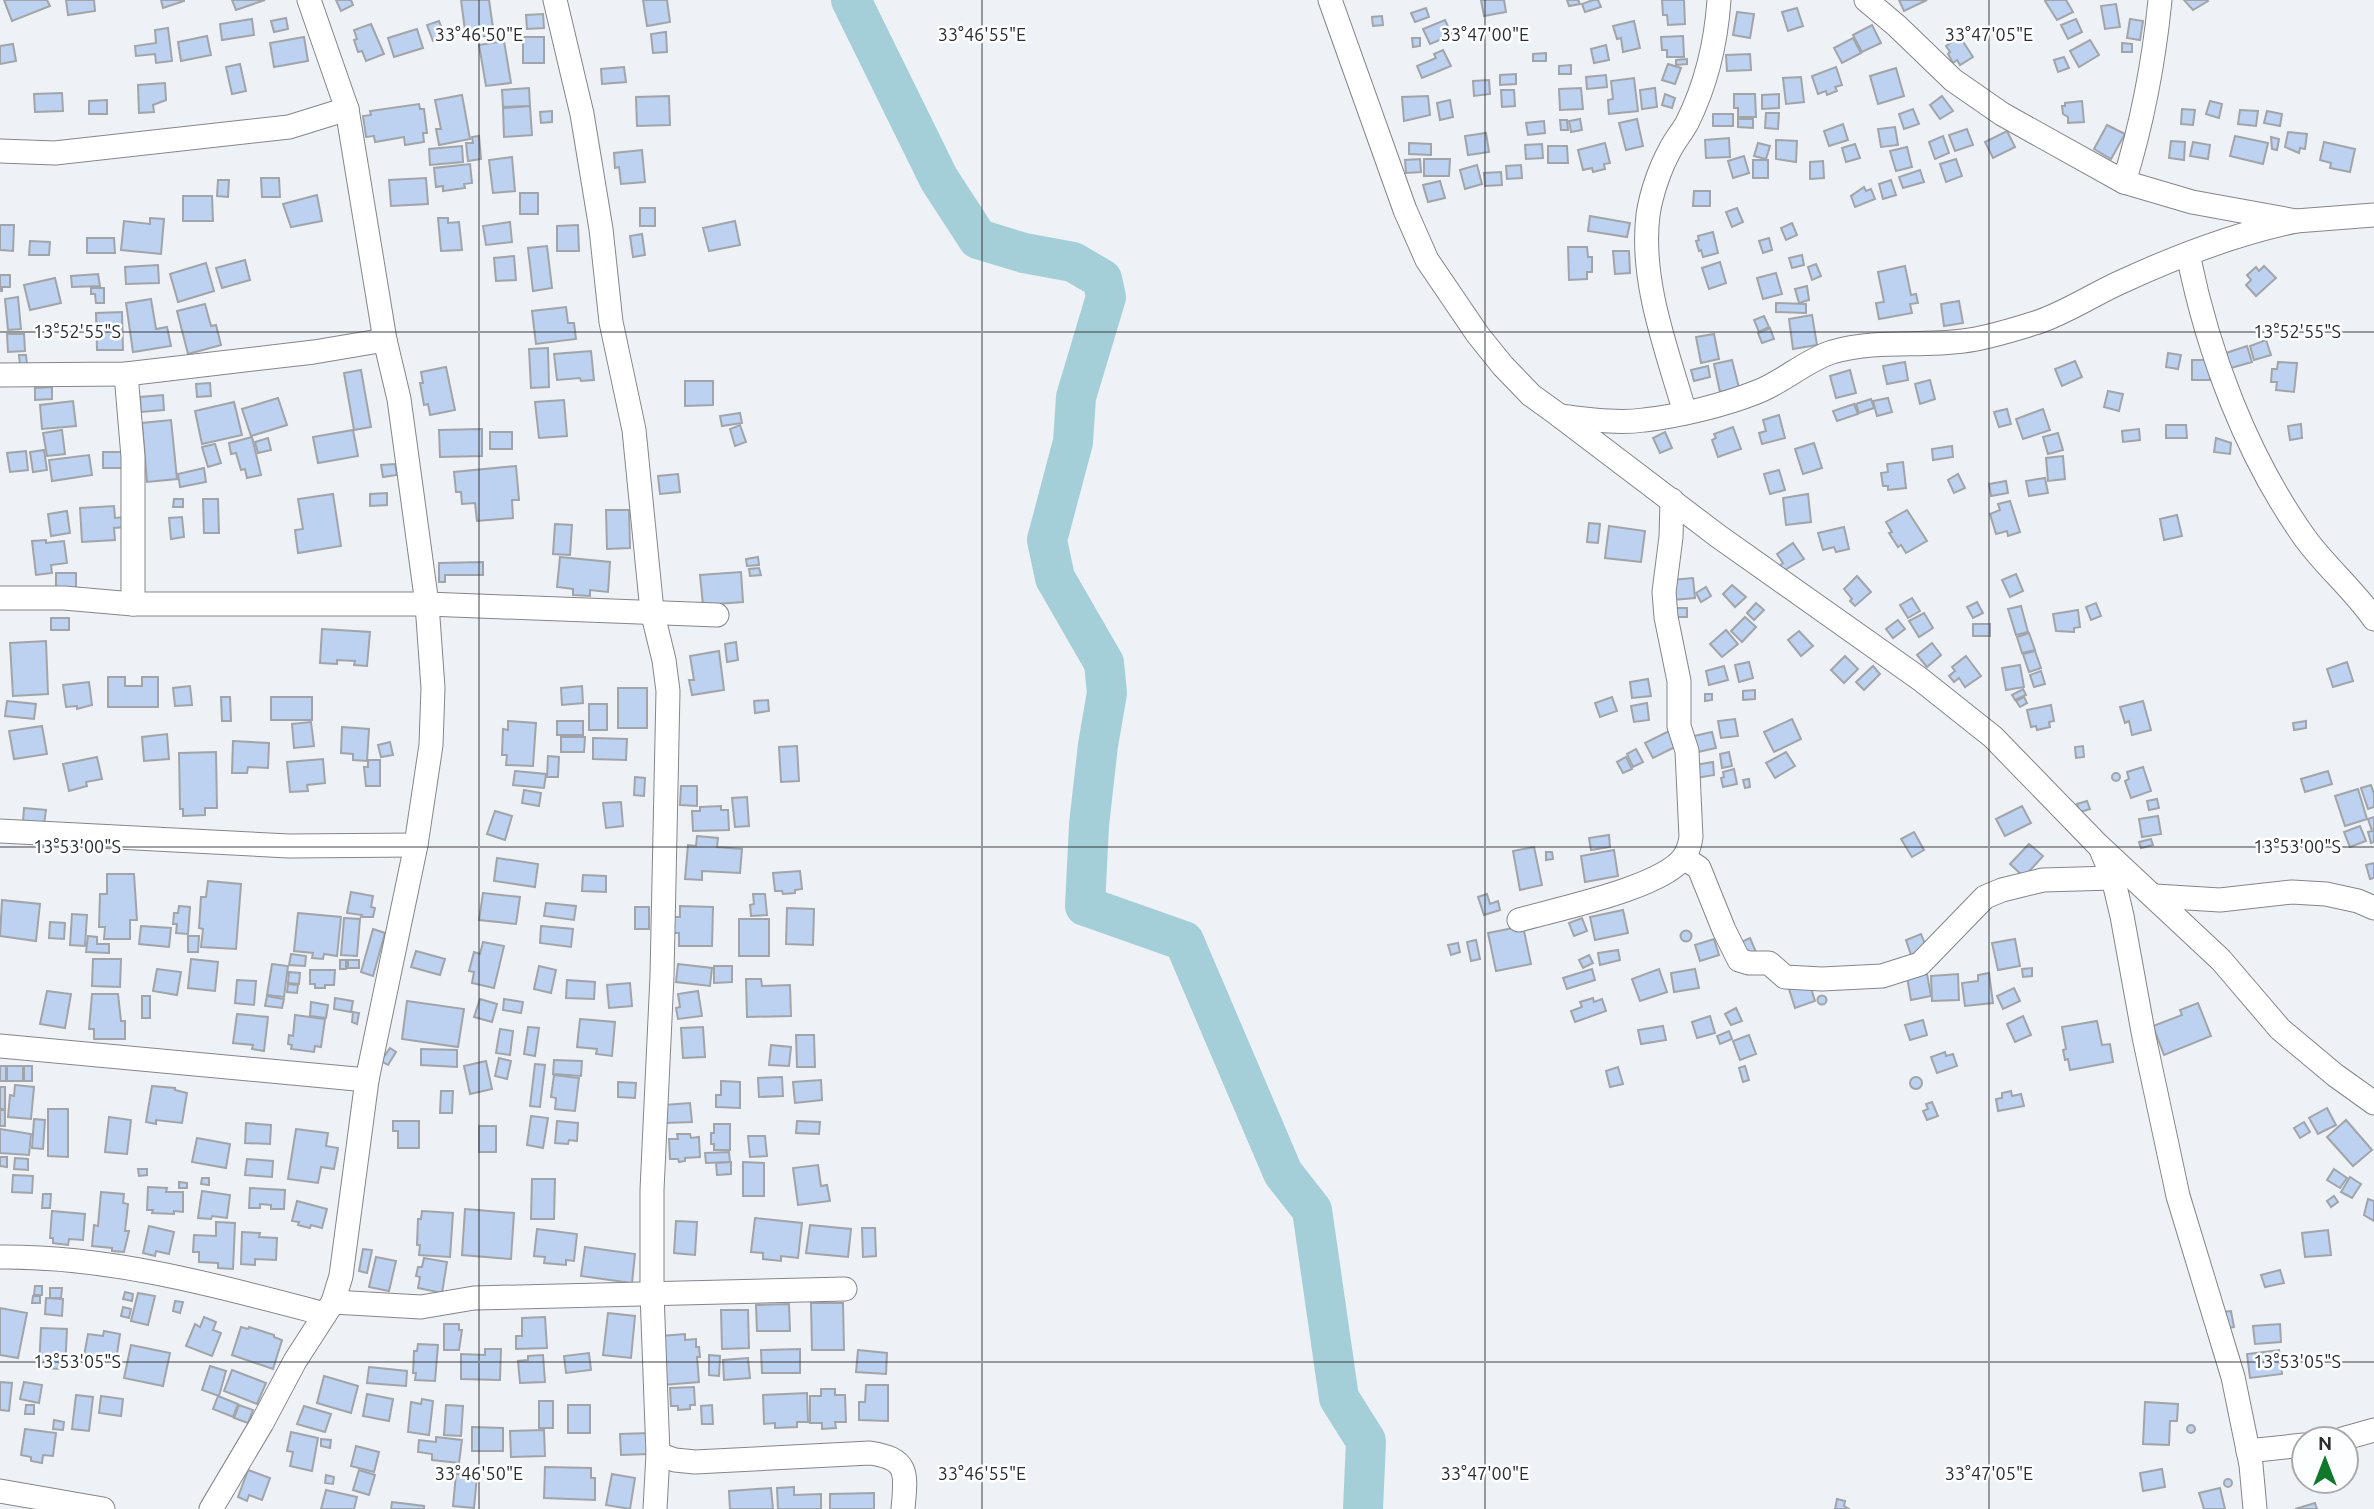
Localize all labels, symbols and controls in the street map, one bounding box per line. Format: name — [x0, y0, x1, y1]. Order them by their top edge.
text: 33°46'50"E — [435, 24, 523, 44]
text: 33°46'55"E — [938, 24, 1026, 44]
text: 33°47'00"E — [1441, 24, 1529, 44]
text: 33°47'05"E — [1945, 24, 2033, 44]
text: 13°52'55"S — [33, 321, 121, 341]
text: 13°52'55"S — [2253, 321, 2341, 341]
text: 13°53'00"S — [33, 836, 121, 856]
text: 13°53'00"S — [2253, 836, 2341, 856]
text: 13°53'05"S — [33, 1351, 121, 1371]
text: 13°53'05"S — [2253, 1351, 2341, 1371]
north arrow — [2290, 1425, 2360, 1495]
text: N — [2318, 1432, 2332, 1454]
text: 33°46'50"E — [435, 1463, 523, 1483]
text: 33°46'55"E — [938, 1463, 1026, 1483]
text: 33°47'00"E — [1441, 1463, 1529, 1483]
text: 33°47'05"E — [1945, 1463, 2033, 1483]

